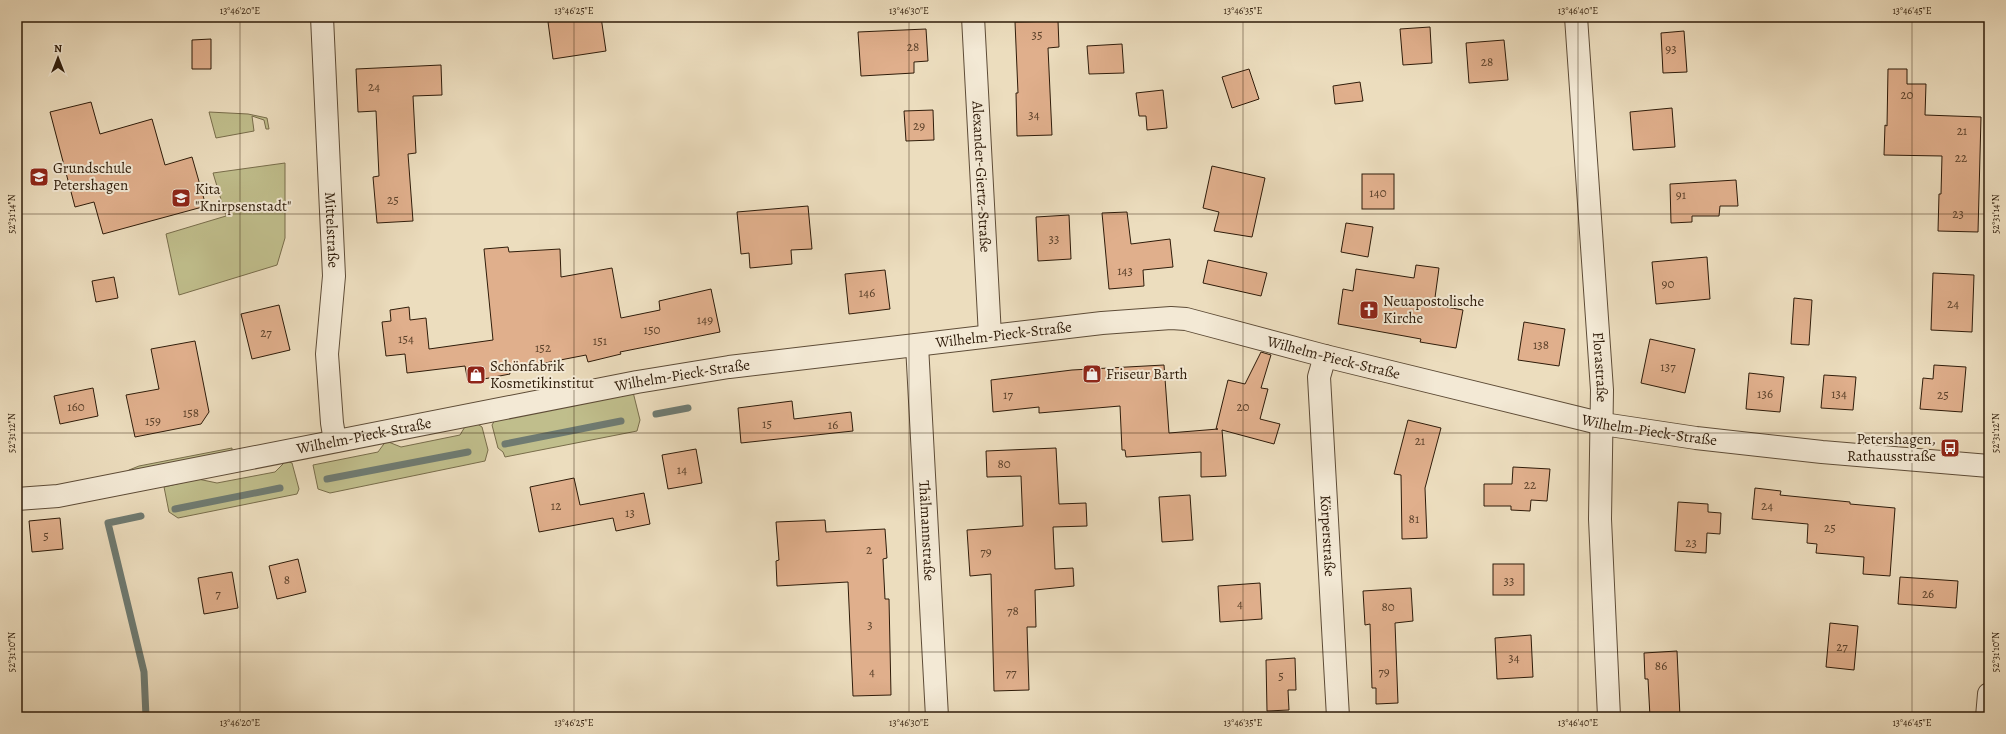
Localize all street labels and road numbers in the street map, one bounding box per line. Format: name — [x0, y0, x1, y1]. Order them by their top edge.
street label: Alexander-Giertz-Straße — [967, 99, 996, 253]
street label: Mittelstraße — [320, 191, 344, 269]
street label: Wilhelm-Pieck-Straße — [934, 317, 1073, 353]
street label: Wilhelm-Pieck-Straße — [1264, 331, 1403, 384]
street label: Florastraße — [1588, 331, 1612, 403]
street label: Wilhelm-Pieck-Straße — [612, 355, 751, 396]
street label: Wilhelm-Pieck-Straße — [1579, 409, 1718, 450]
street label: Wilhelm-Pieck-Straße — [294, 413, 433, 459]
street label: Thälmannstraße — [914, 480, 940, 582]
street label: Körperstraße — [1316, 495, 1340, 578]

